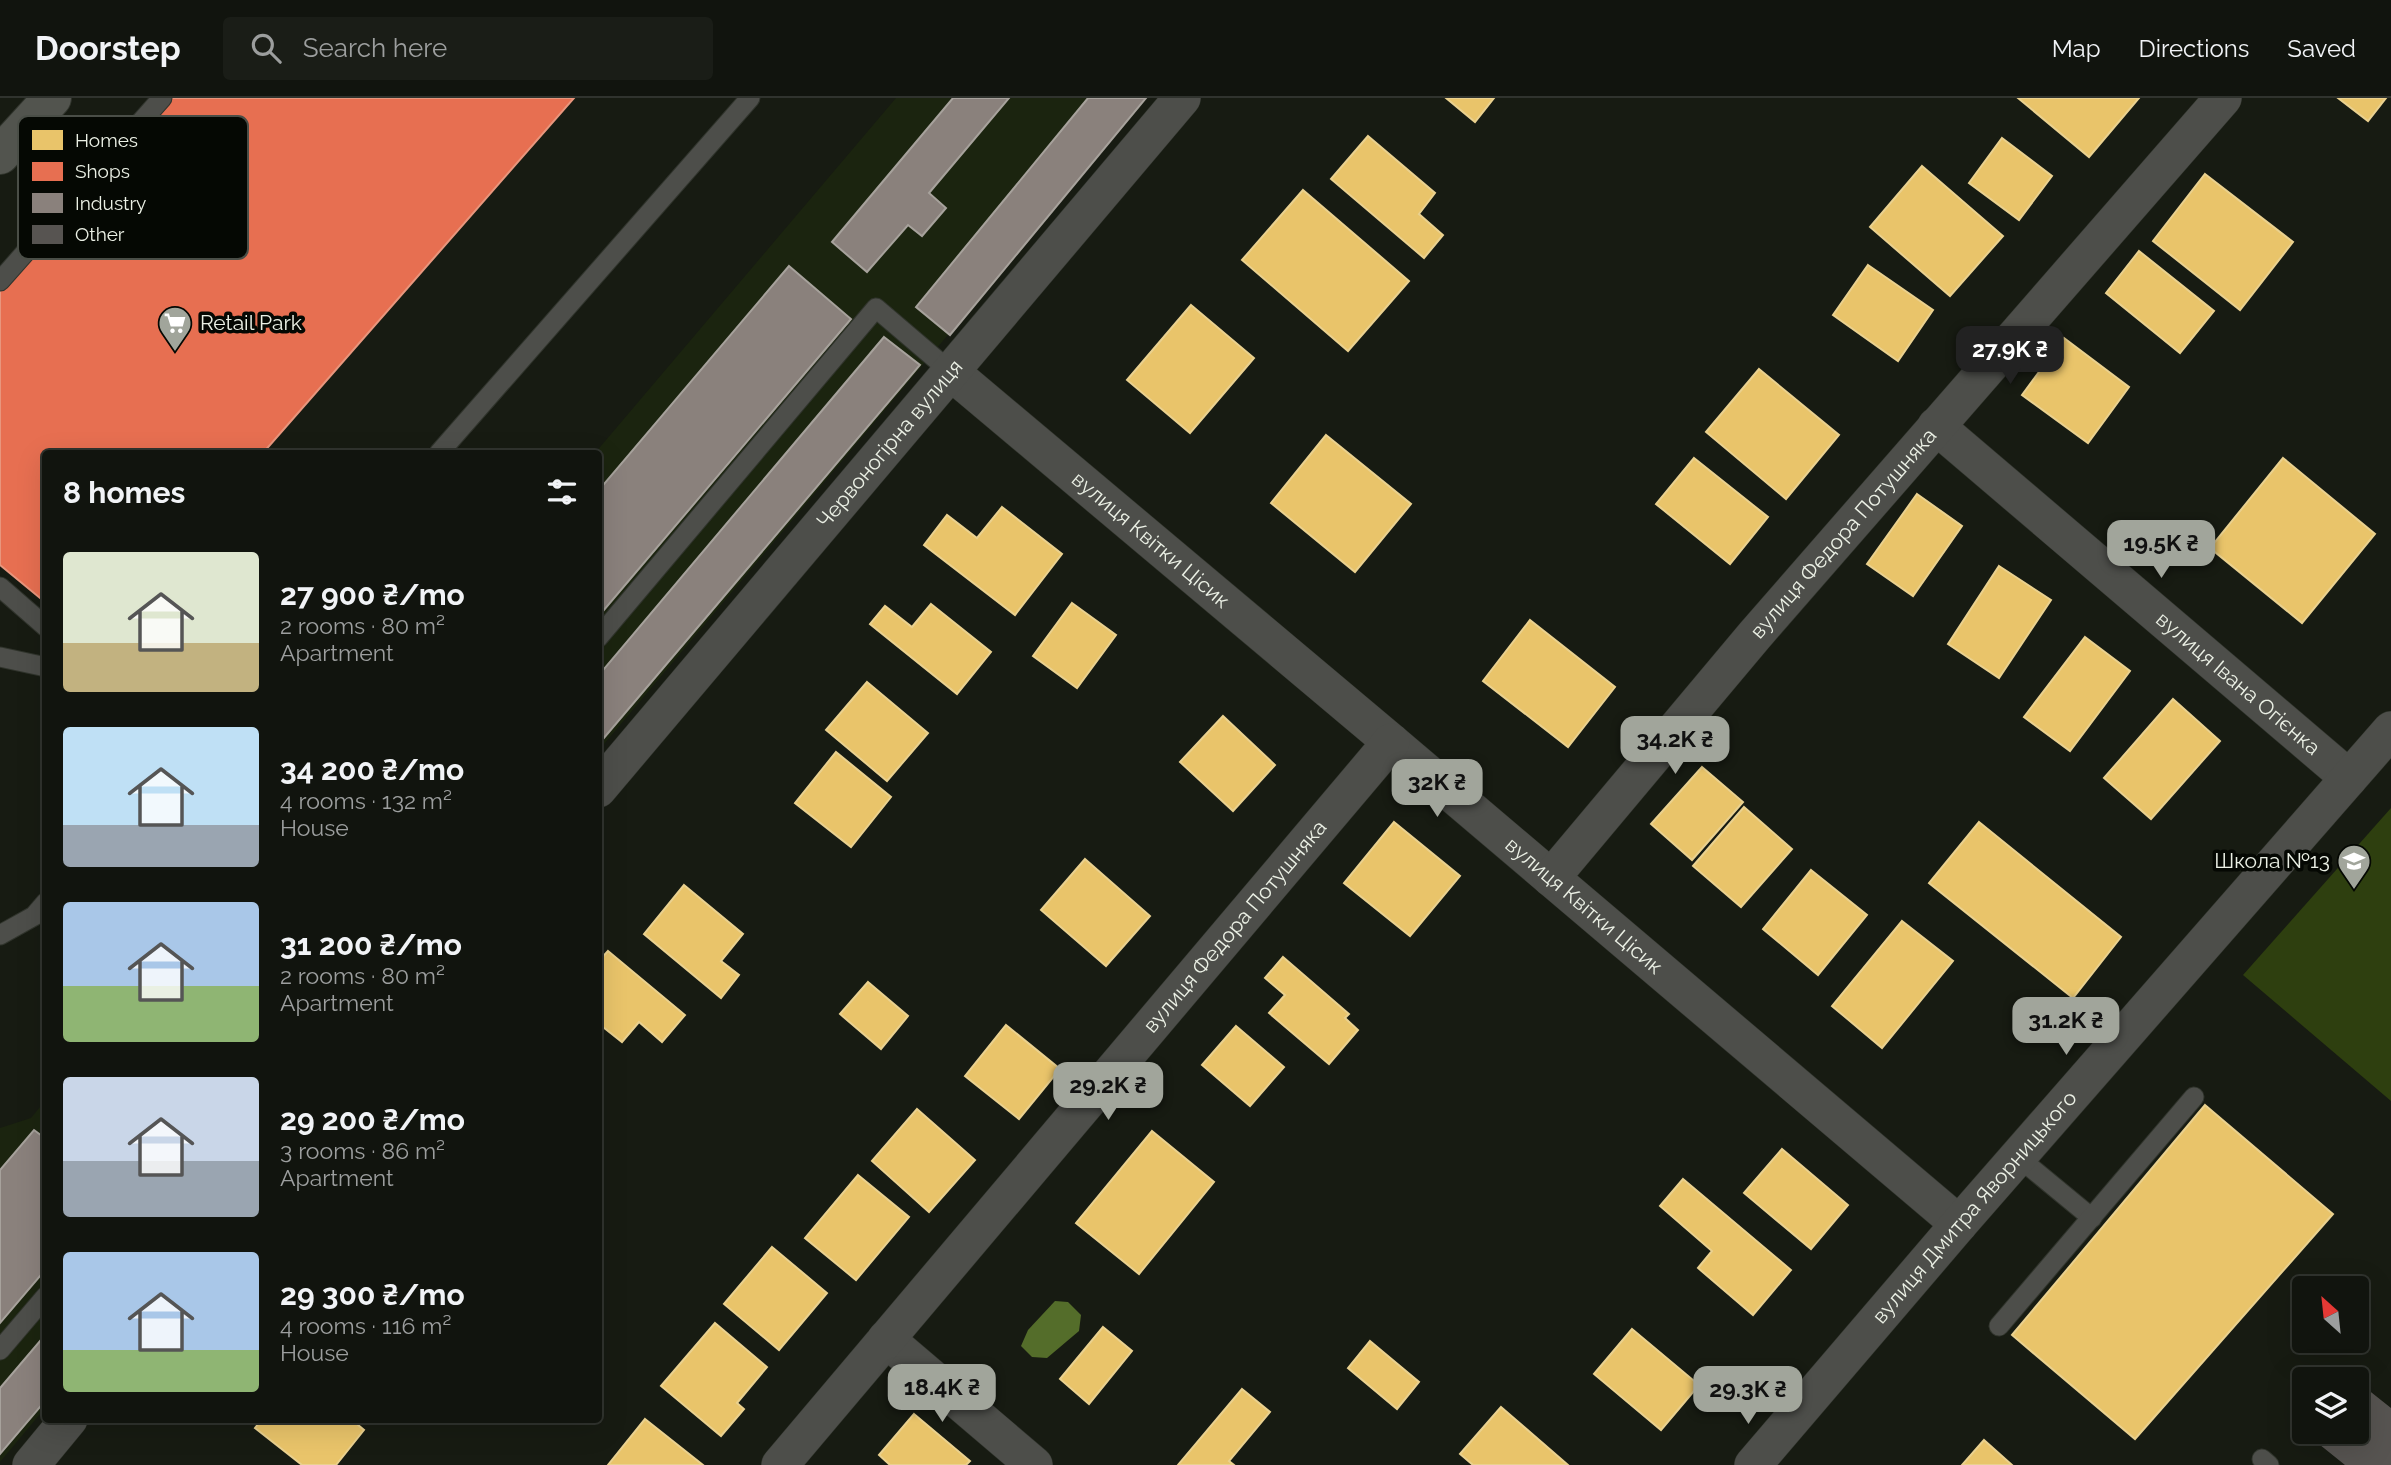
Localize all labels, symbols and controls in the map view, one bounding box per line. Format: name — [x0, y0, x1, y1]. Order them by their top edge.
search box — [223, 17, 713, 80]
text: Doorstep — [35, 29, 181, 68]
icon: search — [247, 29, 285, 67]
text: Search here — [303, 33, 447, 63]
text: Map — [2052, 34, 2101, 63]
text: Directions — [2139, 34, 2249, 63]
text: Saved — [2287, 34, 2356, 63]
legend — [18, 116, 248, 259]
text: Homes — [75, 129, 138, 151]
text: Shops — [75, 160, 130, 182]
text: Industry — [75, 192, 146, 214]
text: Other — [75, 223, 125, 245]
supermarket icon: Retail Park — [156, 304, 194, 353]
place label: Retail Park — [200, 310, 302, 335]
pin: 27.9K ₴ — [1945, 327, 2075, 386]
text: 27.9K ₴ — [1972, 335, 2048, 362]
street label: Червоногірна вулиця — [811, 354, 968, 533]
street label: вулиця Федора Потушняка — [1745, 423, 1941, 643]
street label: вулиця Квітки Цісик — [1067, 466, 1235, 613]
icon: filters — [543, 473, 581, 511]
text: 8 homes — [63, 475, 185, 510]
pin: 19.5K ₴ — [2096, 520, 2226, 580]
text: 19.5K ₴ — [2123, 529, 2199, 556]
text: 27 900 ₴/mo — [280, 577, 465, 612]
icon: home — [119, 580, 203, 664]
street label: вулиця Івана Огієнка — [2151, 606, 2326, 760]
text: 2 rooms · 80 m² — [280, 612, 445, 639]
text: Apartment — [280, 639, 394, 666]
pin: 34.2K ₴ — [1610, 716, 1740, 776]
text: 34.2K ₴ — [1636, 725, 1714, 752]
text: 34 200 ₴/mo — [280, 752, 464, 787]
icon: home — [119, 755, 203, 839]
pin: 32K ₴ — [1388, 760, 1486, 819]
text: 32K ₴ — [1408, 768, 1466, 795]
text: 4 rooms · 132 m² — [280, 787, 452, 814]
text: House — [280, 814, 349, 841]
street label: вулиця Федора Потушняка — [1138, 815, 1332, 1038]
street label: вулиця Квітки Цісик — [1501, 832, 1668, 979]
school or university icon: Школа №13 — [2335, 842, 2373, 891]
place label: Школа №13 — [2214, 848, 2330, 873]
text: 31 200 ₴/mo — [280, 927, 462, 962]
icon: home — [119, 930, 203, 1014]
text: 2 rooms · 80 m² — [280, 962, 445, 989]
text: Apartment — [280, 989, 394, 1016]
pin: 31.2K ₴ — [2001, 998, 2131, 1057]
text: 31.2K ₴ — [2028, 1006, 2104, 1033]
pin: 29.2K ₴ — [1043, 1062, 1173, 1122]
text: 29.2K ₴ — [1069, 1071, 1147, 1098]
street label: вулиця Дмитра Яворницького — [1867, 1085, 2082, 1328]
text: 29 200 ₴/mo — [280, 1102, 465, 1137]
icon: home — [119, 1105, 203, 1189]
text: 3 rooms · 86 m² — [280, 1137, 445, 1164]
text: Apartment — [280, 1164, 394, 1191]
north arrow — [2292, 1276, 2370, 1353]
map controls — [2292, 1276, 2369, 1444]
text: 29 300 ₴/mo — [280, 1277, 465, 1312]
icon: home — [119, 1280, 203, 1364]
text: 4 rooms · 116 m² — [280, 1312, 451, 1339]
text: House — [280, 1339, 349, 1366]
pin: 18.4K ₴ — [877, 1364, 1007, 1424]
pin: 29.3K ₴ — [1683, 1366, 1813, 1426]
button: layers — [2292, 1367, 2369, 1444]
text: 18.4K ₴ — [904, 1373, 980, 1400]
text: 29.3K ₴ — [1709, 1375, 1787, 1402]

